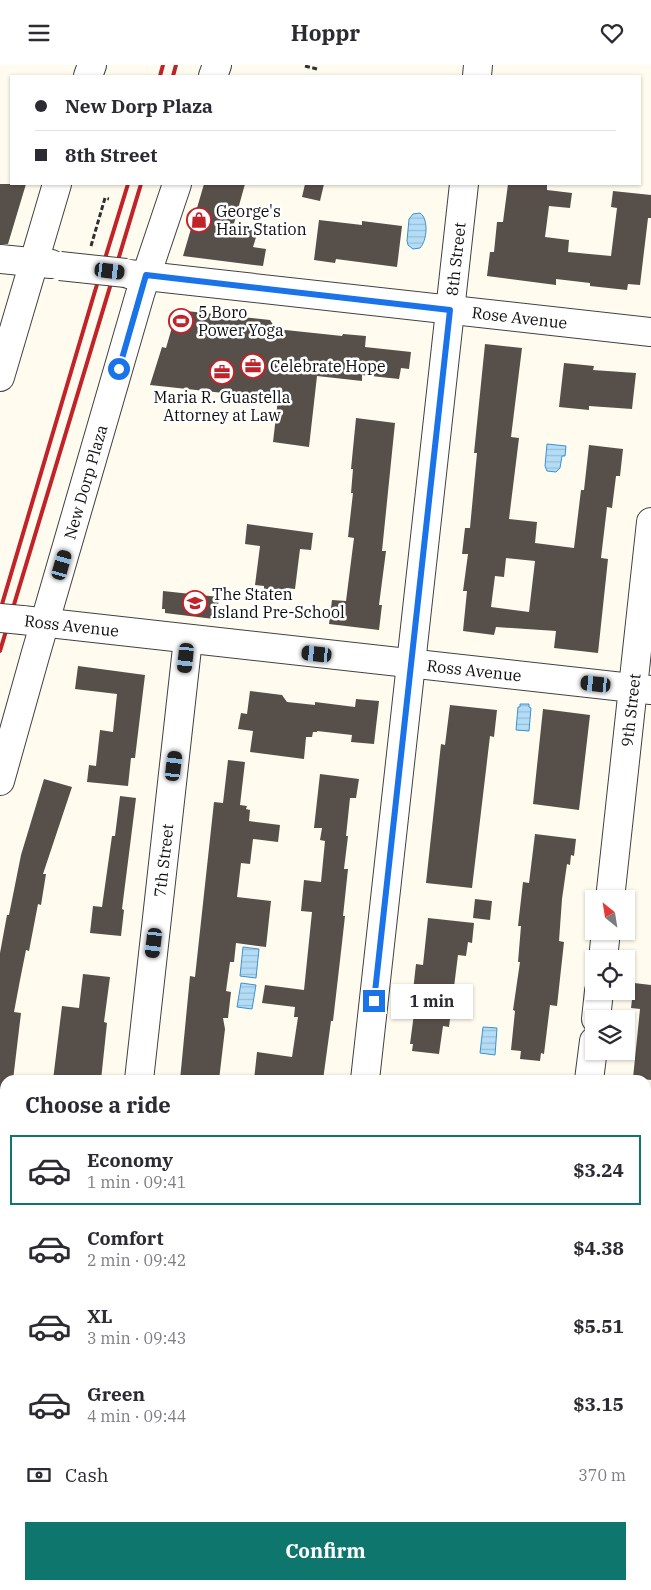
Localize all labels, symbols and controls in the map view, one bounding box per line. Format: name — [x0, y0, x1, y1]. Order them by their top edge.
text: Hoppr — [291, 18, 360, 47]
icon: menu — [25, 19, 53, 47]
icon: heart — [598, 19, 626, 47]
text: New Dorp Plaza — [65, 94, 213, 118]
text: 8th Street — [65, 143, 157, 167]
place label: George's Hair Station — [216, 201, 307, 239]
shop icon: George's Hair Station — [186, 207, 212, 233]
street label: 8th Street — [442, 221, 470, 297]
car — [94, 262, 125, 280]
place label: 5 Boro Power Yoga — [198, 302, 284, 340]
street label: Rose Avenue — [471, 302, 568, 333]
sports icon: 5 Boro Power Yoga — [168, 308, 194, 334]
office icon: Celebrate Hope — [240, 353, 266, 379]
place label: Celebrate Hope — [270, 356, 386, 376]
route start — [108, 358, 130, 380]
office icon: Maria R. Guastella Attorney at Law — [209, 359, 235, 385]
place label: Maria R. Guastella Attorney at Law — [154, 387, 291, 425]
street label: New Dorp Plaza — [59, 422, 112, 542]
car — [50, 549, 73, 581]
place label: The Staten Island Pre-School — [212, 584, 345, 622]
school or university icon: The Staten Island Pre-School — [182, 590, 208, 616]
street label: Ross Avenue — [23, 610, 120, 641]
car — [176, 642, 195, 674]
car — [301, 645, 332, 663]
street label: Ross Avenue — [426, 655, 523, 686]
street label: 9th Street — [617, 672, 645, 748]
car — [580, 675, 611, 693]
car — [164, 750, 183, 782]
street label: 7th Street — [149, 822, 177, 898]
north arrow — [585, 890, 635, 940]
map controls — [585, 890, 635, 1060]
car — [144, 927, 163, 959]
button: locate — [585, 950, 635, 1000]
callout: 1 min — [392, 983, 474, 1019]
route end — [363, 990, 385, 1012]
text: 1 min — [410, 991, 454, 1011]
button: layers — [585, 1010, 635, 1060]
text: Choose a ride — [25, 1090, 171, 1119]
icon: car — [27, 1148, 72, 1193]
text: Economy — [87, 1148, 173, 1172]
text: $3.24 — [573, 1158, 624, 1182]
text: 1 min · 09:41 — [87, 1172, 186, 1192]
icon: car — [27, 1226, 72, 1271]
text: Comfort — [87, 1226, 164, 1250]
text: $4.38 — [573, 1236, 624, 1260]
text: 2 min · 09:42 — [87, 1250, 186, 1270]
icon: car — [27, 1304, 72, 1349]
text: XL — [87, 1304, 113, 1328]
text: $5.51 — [573, 1314, 624, 1338]
text: 3 min · 09:43 — [87, 1328, 186, 1348]
icon: car — [27, 1382, 72, 1427]
text: Green — [87, 1382, 145, 1406]
text: $3.15 — [573, 1392, 624, 1416]
text: 4 min · 09:44 — [87, 1406, 186, 1426]
icon: cash — [25, 1461, 53, 1489]
text: Cash — [65, 1463, 109, 1487]
text: 370 m — [578, 1465, 626, 1485]
button: Confirm — [25, 1522, 626, 1580]

